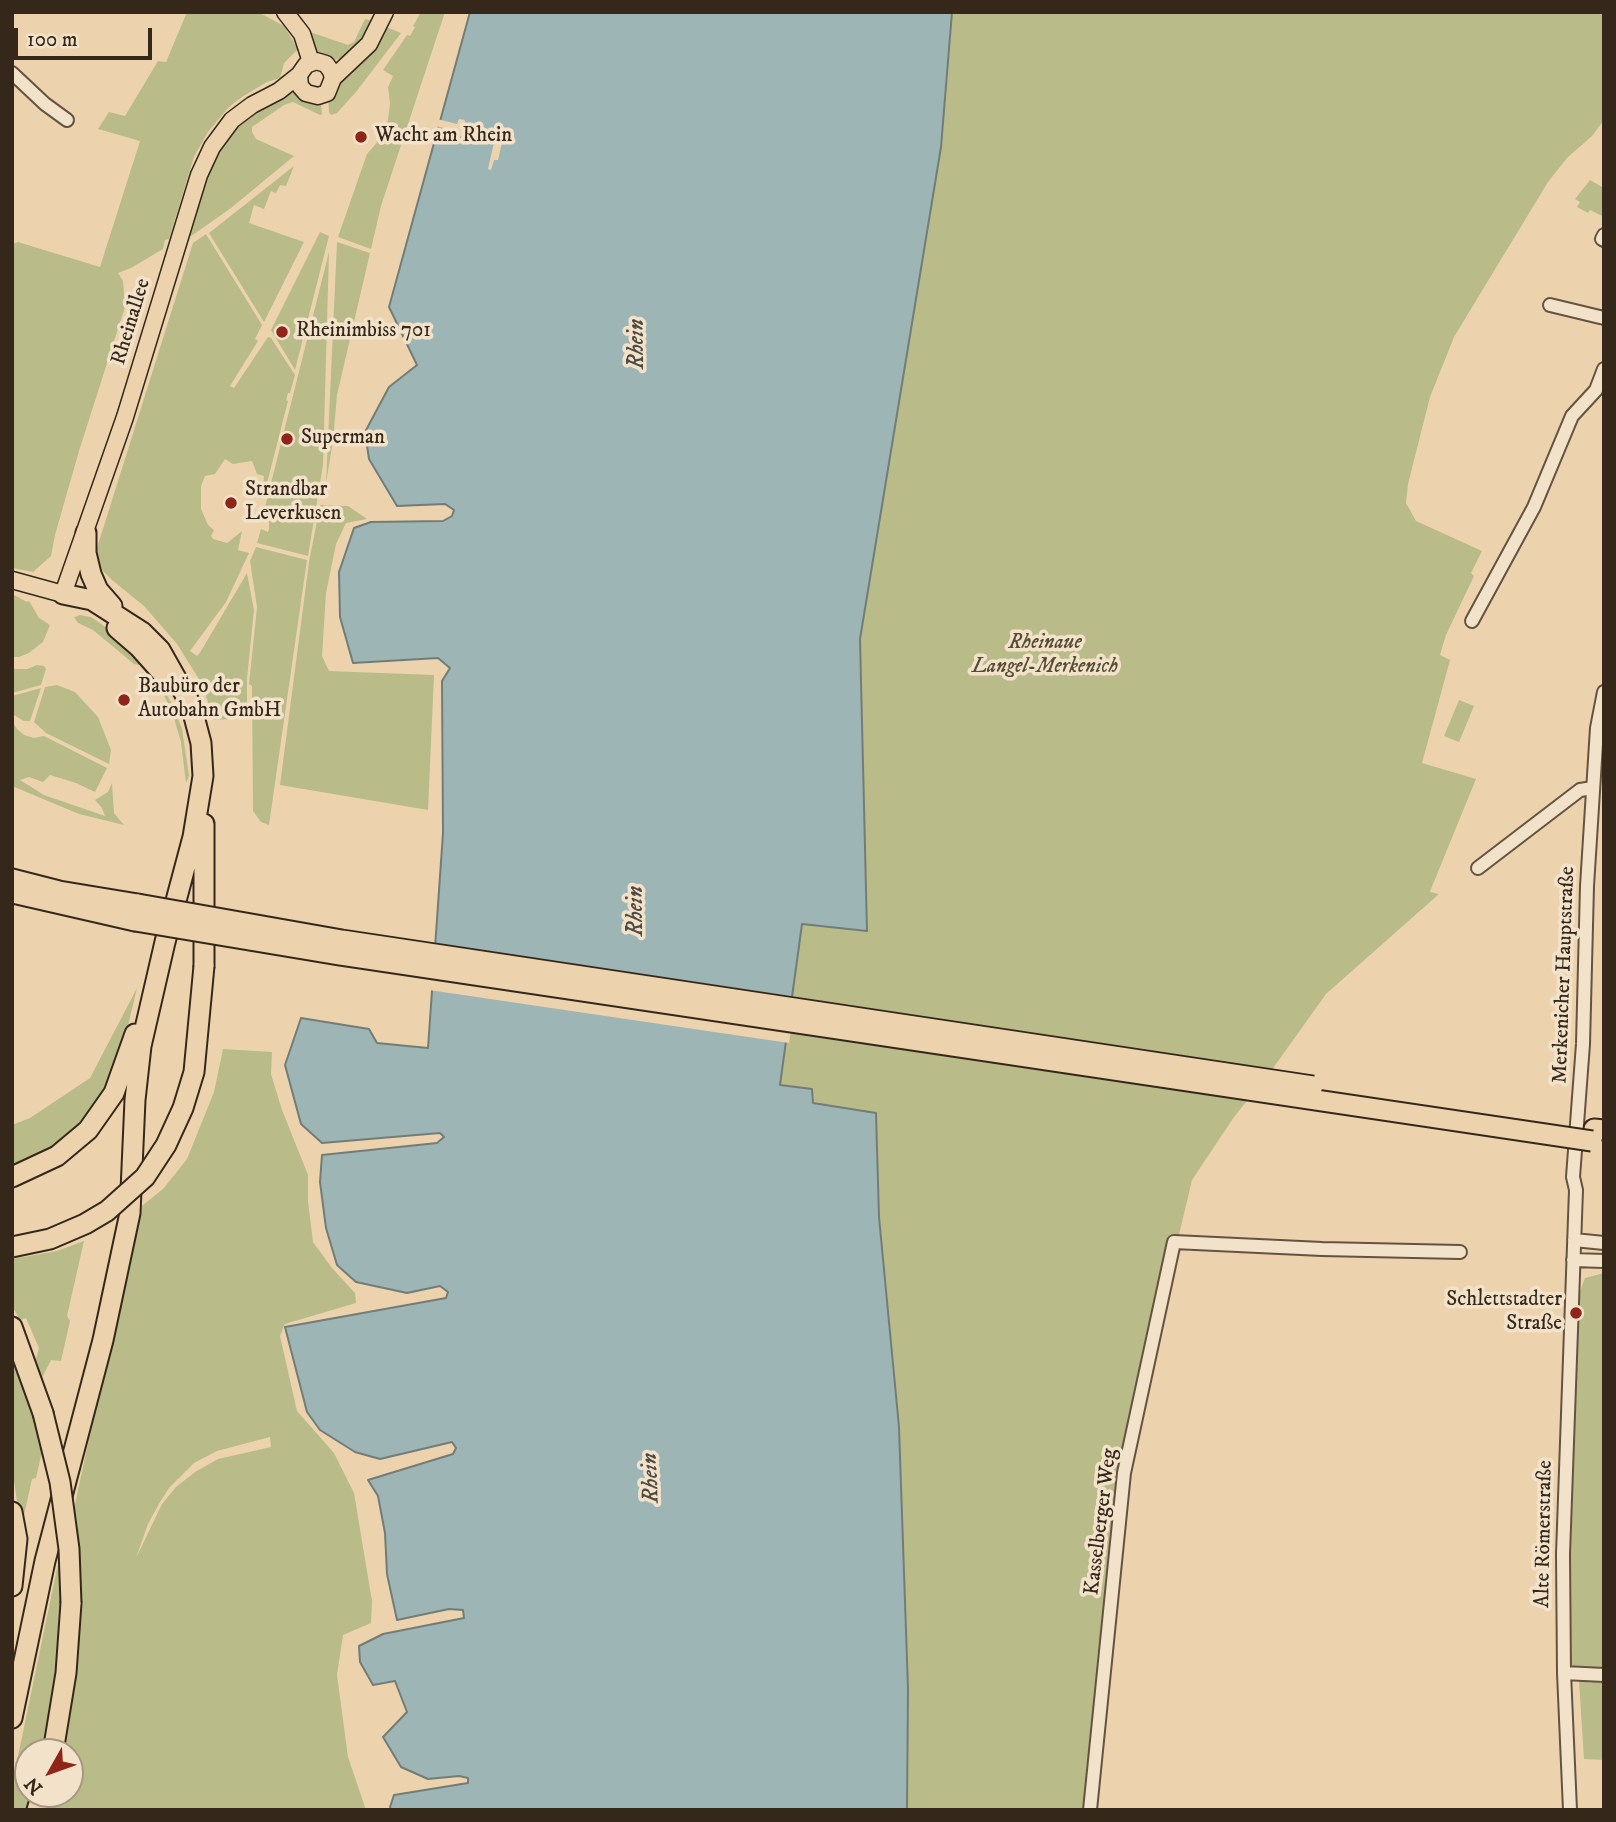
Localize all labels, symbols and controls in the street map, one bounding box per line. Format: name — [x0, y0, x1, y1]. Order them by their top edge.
scale bar — [18, 14, 156, 58]
text: 100 m — [27, 27, 78, 53]
place label: Wacht am Rhein — [375, 124, 512, 150]
marker: Wacht am Rhein — [353, 129, 369, 145]
street label: Rheinallee — [107, 276, 157, 368]
place label: Rheinimbiss 701 — [296, 319, 431, 345]
water label: Rhein — [624, 319, 652, 369]
marker: Rheinimbiss 701 — [274, 324, 290, 340]
place label: Superman — [301, 426, 385, 452]
marker: Superman — [279, 431, 295, 447]
place label: Strandbar Leverkusen — [245, 478, 342, 528]
marker: Strandbar Leverkusen — [223, 495, 239, 511]
park label: Rheinaue Langel-Merkenich — [972, 631, 1118, 681]
place label: Baubüro der Autobahn GmbH — [138, 675, 281, 725]
marker: Baubüro der Autobahn GmbH — [116, 692, 132, 708]
street label: Merkenicher Hauptstraße — [1549, 866, 1581, 1084]
water label: Rhein — [623, 886, 651, 936]
place label: Schlettstadter Straße — [1446, 1288, 1562, 1338]
marker: Schlettstadter Straße — [1568, 1305, 1584, 1321]
street label: Kasselberger Weg — [1081, 1447, 1123, 1597]
water label: Rhein — [637, 1452, 667, 1504]
street label: Alte Römerstraße — [1531, 1460, 1559, 1608]
north arrow — [14, 1738, 84, 1808]
text: N — [20, 1772, 48, 1799]

